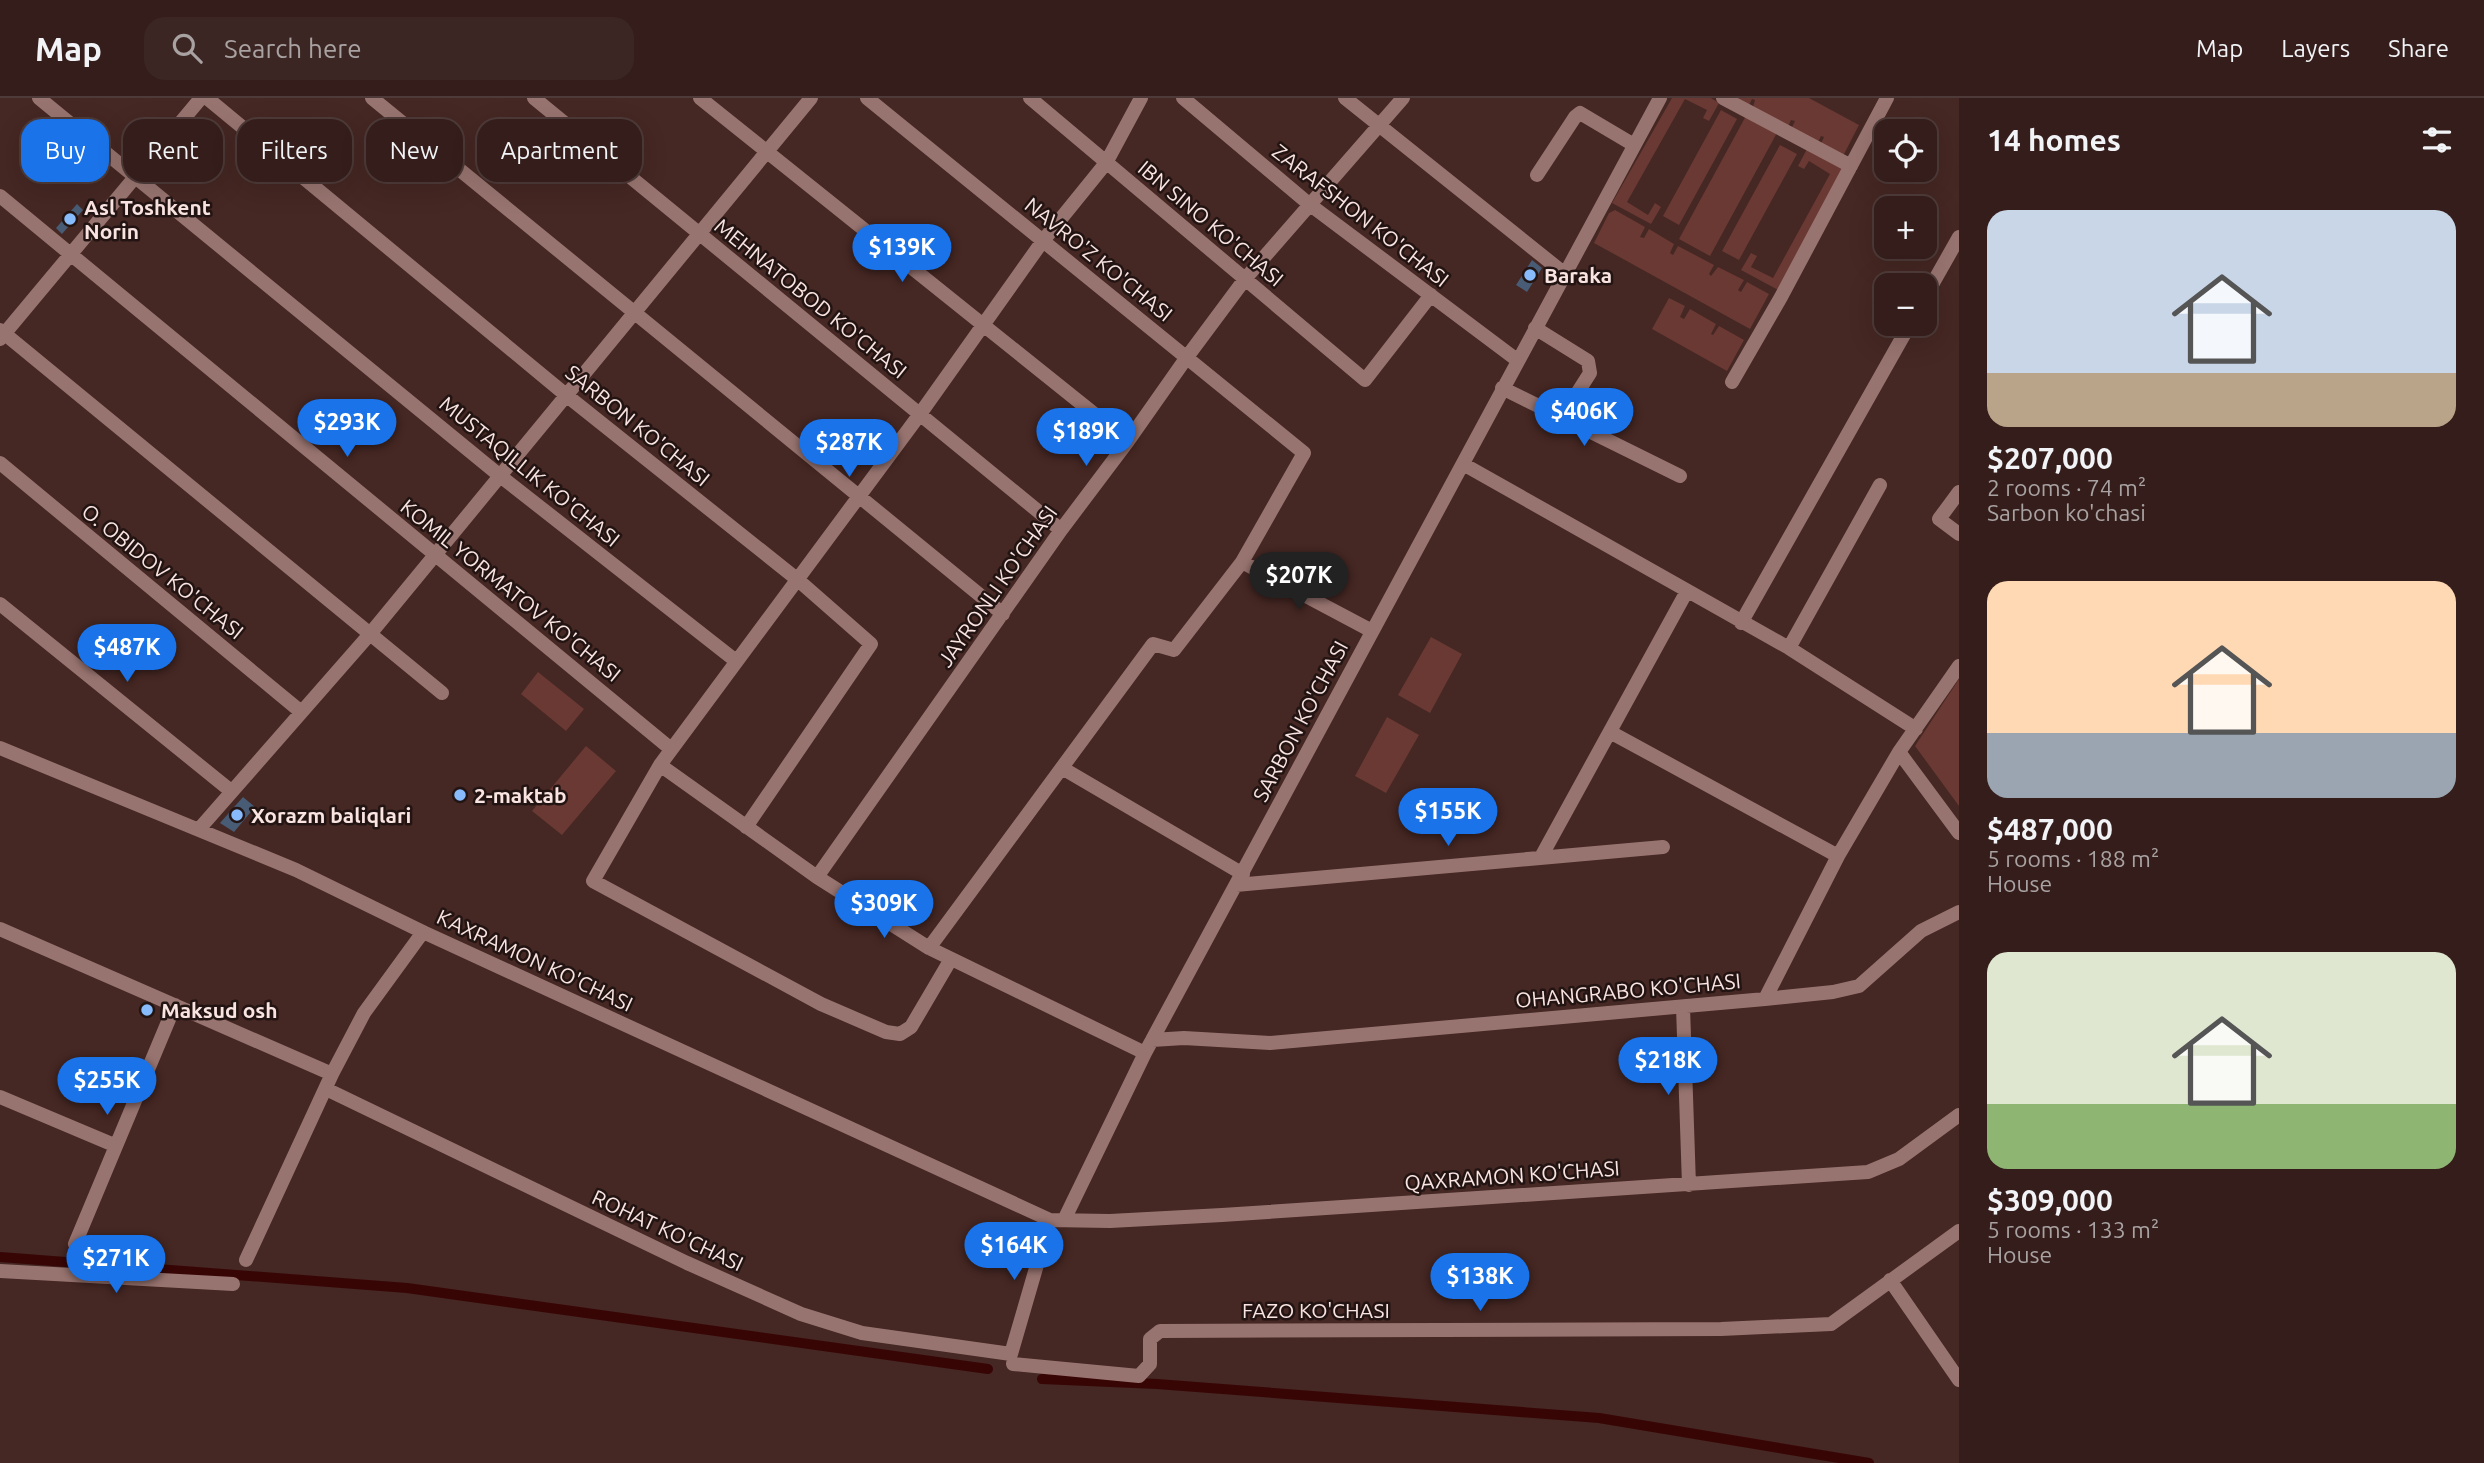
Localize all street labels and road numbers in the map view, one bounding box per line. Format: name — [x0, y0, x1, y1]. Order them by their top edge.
street label: ZARAFSHON KO'CHASI — [1268, 139, 1454, 291]
street label: IBN SINO KO'CHASI — [1134, 155, 1288, 291]
street label: NAVRO'Z KO'CHASI — [1020, 192, 1178, 326]
street label: MEHNATOBOD KO'CHASI — [710, 213, 912, 383]
street label: SARBON KO'CHASI — [561, 360, 715, 490]
street label: MUSTAQILLIK KO'CHASI — [435, 391, 625, 551]
street label: KOMIL YORMATOV KO'CHASI — [396, 494, 626, 686]
street label: O. OBIDOV KO'CHASI — [77, 499, 249, 643]
street label: JAYRONLI KO'CHASI — [932, 501, 1062, 671]
street label: SARBON KO'CHASI — [1248, 637, 1352, 805]
street label: KAXRAMON KO'CHASI — [433, 904, 637, 1016]
street label: OHANGRABO KO'CHASI — [1514, 968, 1742, 1012]
street label: QAXRAMON KO'CHASI — [1403, 1156, 1621, 1194]
street label: ROHAT KO'CHASI — [589, 1184, 747, 1276]
street label: FAZO KO'CHASI — [1242, 1298, 1390, 1322]

